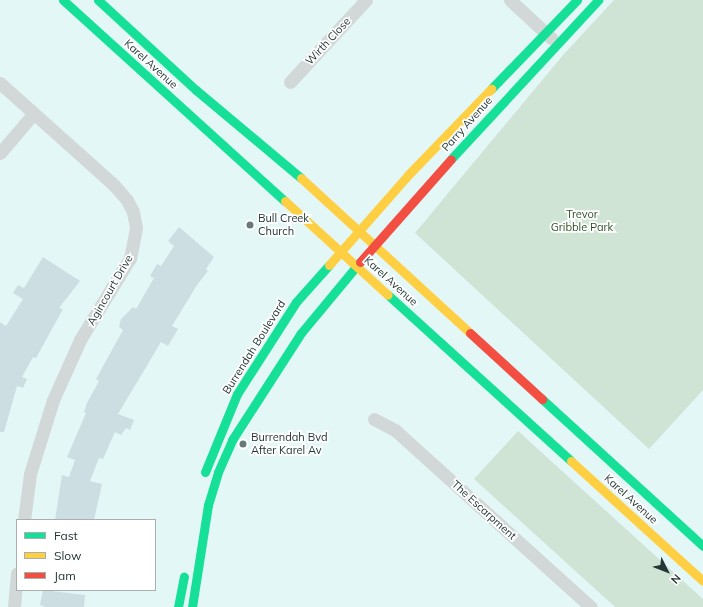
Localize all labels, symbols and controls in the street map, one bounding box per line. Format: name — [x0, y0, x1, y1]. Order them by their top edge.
street label: Wirth Close — [303, 14, 353, 68]
street label: Karel Avenue — [122, 37, 180, 91]
street label: Parry Avenue — [439, 94, 495, 154]
park label: Trevor Gribble Park — [551, 208, 613, 234]
place label: Bull Creek Church — [258, 212, 309, 238]
marker: Bull Creek Church — [245, 220, 255, 230]
street label: Agincourt Drive — [84, 252, 136, 328]
street label: Karel Avenue — [362, 254, 420, 308]
street label: Burrendah Boulevard — [220, 298, 288, 396]
place label: Burrendah Bvd After Karel Av — [251, 431, 328, 457]
marker: Burrendah Bvd After Karel Av — [238, 439, 248, 449]
street label: Karel Avenue — [602, 472, 660, 526]
street label: The Escarpment — [449, 478, 519, 542]
legend — [16, 519, 156, 591]
text: Fast — [54, 528, 78, 543]
text: Slow — [54, 548, 82, 563]
north arrow — [647, 551, 687, 591]
text: Jam — [54, 568, 76, 583]
text: N — [668, 571, 684, 587]

